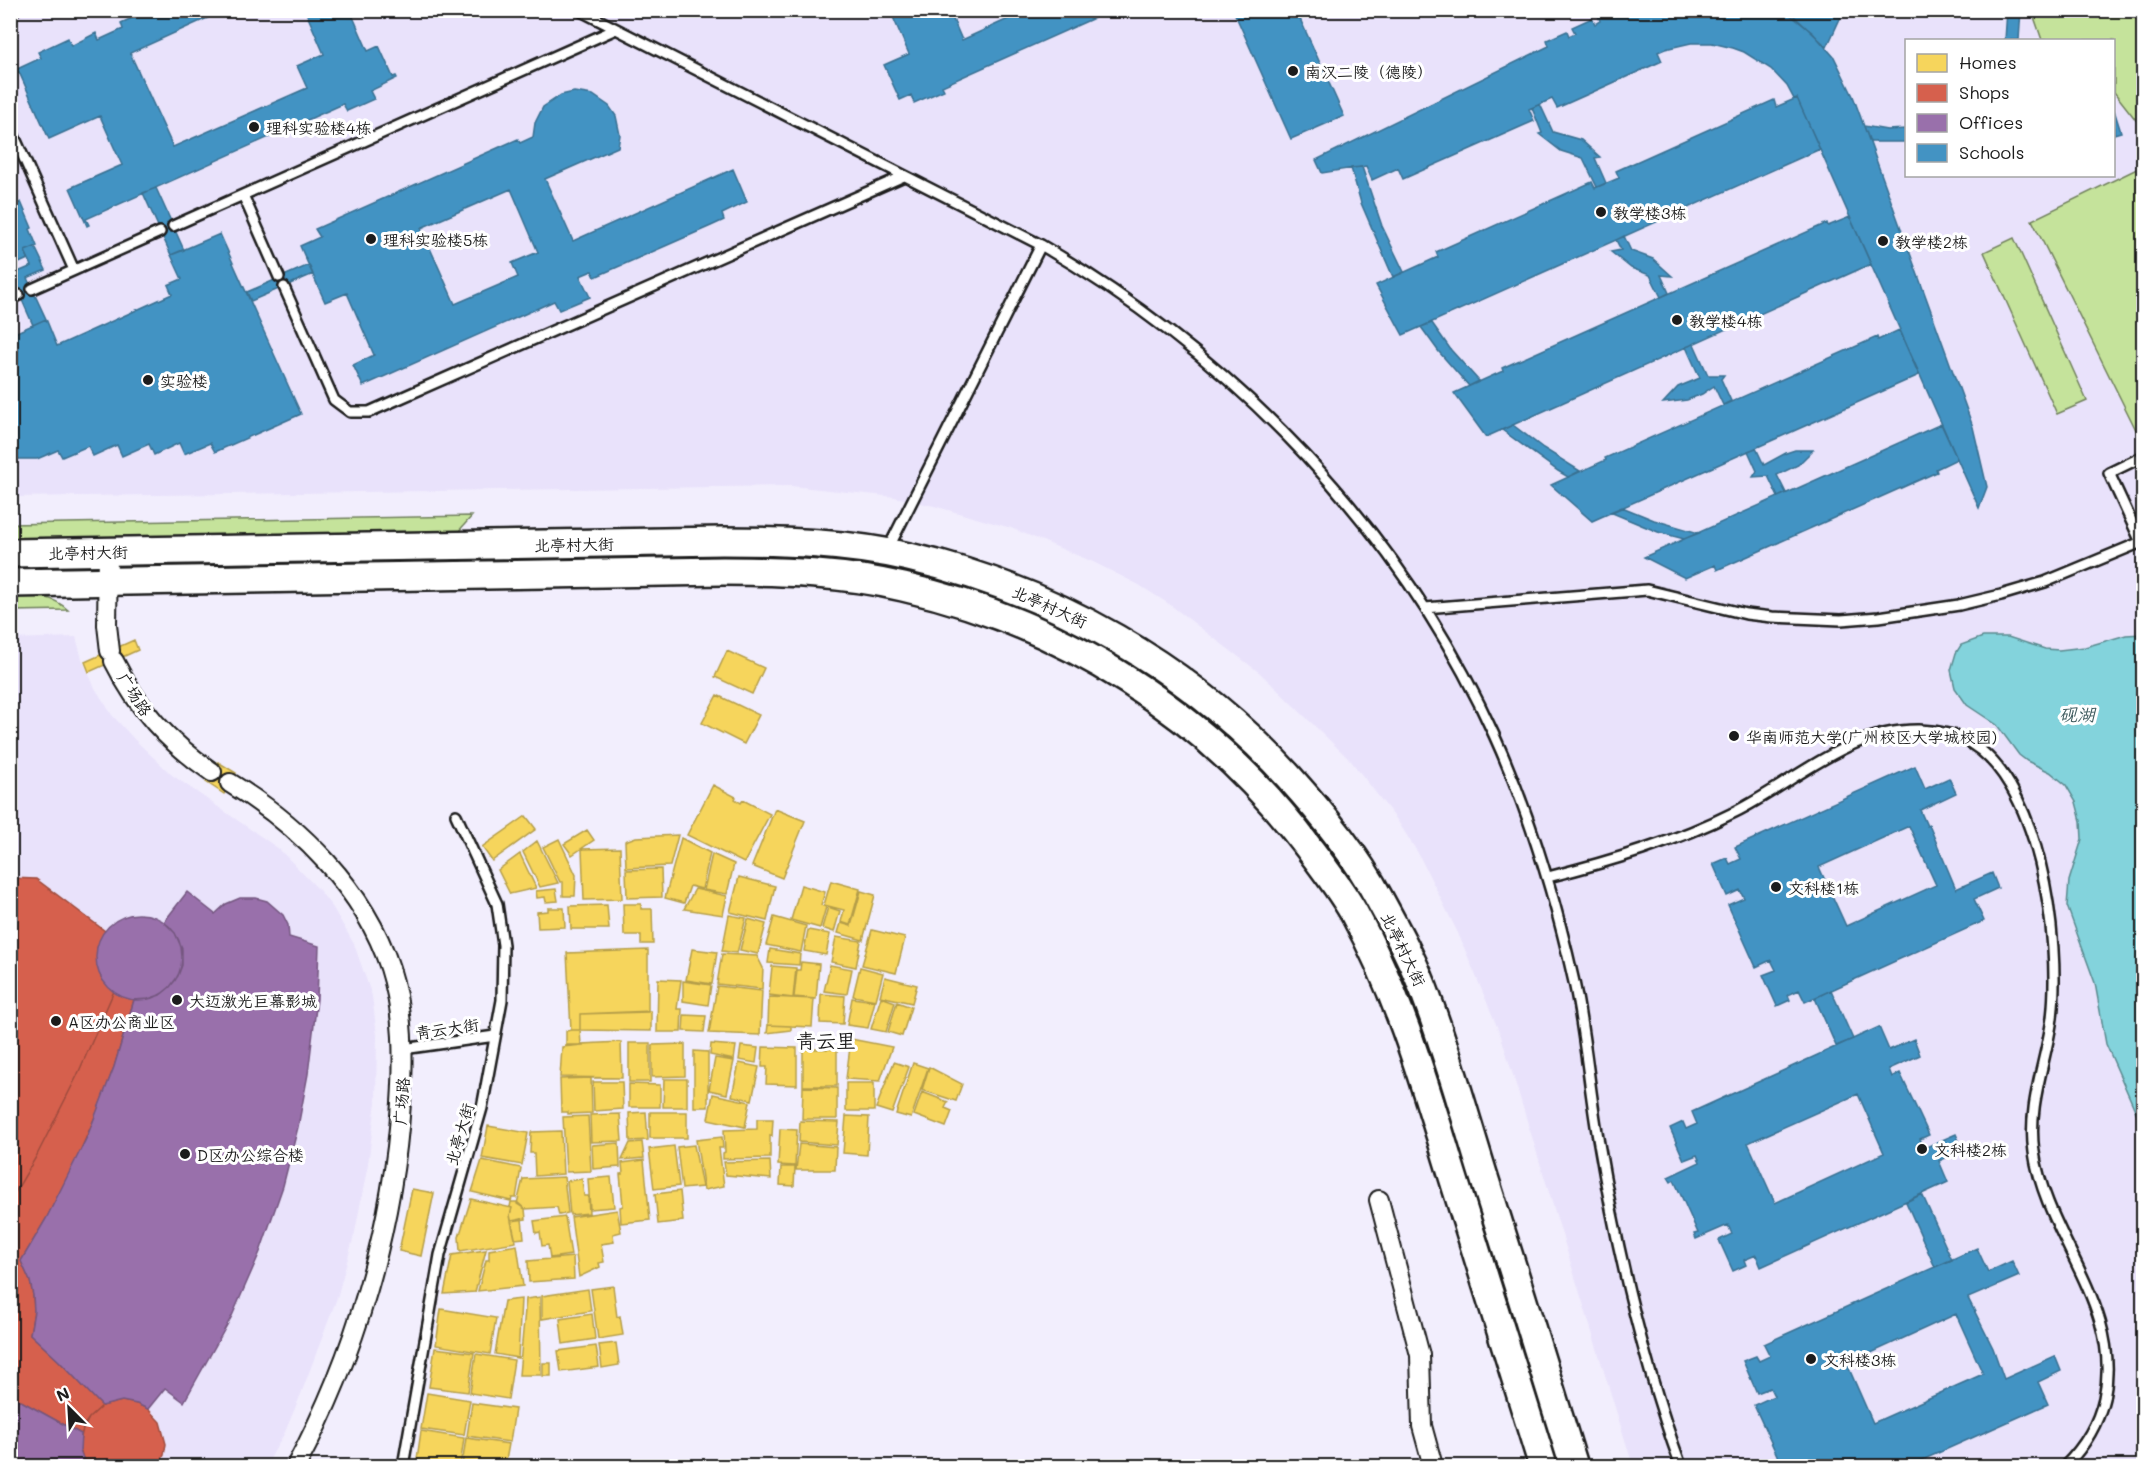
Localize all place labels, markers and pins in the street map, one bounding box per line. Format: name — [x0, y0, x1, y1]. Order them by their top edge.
place label: 南汉二陵（德陵） — [1305, 61, 1433, 82]
marker: 南汉二陵（德陵） — [1286, 64, 1300, 78]
place label: 理科实验楼4栋 — [266, 117, 371, 138]
marker: 理科实验楼4栋 — [247, 120, 261, 134]
place label: 教学楼3栋 — [1613, 202, 1686, 223]
marker: 教学楼3栋 — [1594, 205, 1608, 219]
place label: 理科实验楼5栋 — [383, 229, 488, 250]
place label: 教学楼2栋 — [1895, 231, 1968, 252]
marker: 理科实验楼5栋 — [364, 232, 378, 246]
marker: 教学楼2栋 — [1876, 234, 1890, 248]
place label: 教学楼4栋 — [1689, 310, 1762, 331]
marker: 教学楼4栋 — [1670, 313, 1684, 327]
place label: 实验楼 — [160, 370, 208, 391]
marker: 实验楼 — [141, 373, 155, 387]
place label: 华南师范大学(广州校区大学城校园) — [1746, 726, 1997, 747]
marker: 华南师范大学(广州校区大学城校园) — [1727, 729, 1741, 743]
place label: 文科楼1栋 — [1788, 877, 1859, 898]
marker: 文科楼1栋 — [1769, 880, 1783, 894]
place label: 大迈激光巨幕影城 — [189, 990, 317, 1011]
marker: 大迈激光巨幕影城 — [170, 993, 184, 1007]
place label: A区办公商业区 — [68, 1011, 175, 1032]
marker: A区办公商业区 — [49, 1014, 63, 1028]
place label: 文科楼2栋 — [1934, 1139, 2007, 1160]
marker: 文科楼2栋 — [1915, 1142, 1929, 1156]
place label: D区办公综合楼 — [197, 1144, 304, 1165]
marker: D区办公综合楼 — [178, 1147, 192, 1161]
place label: 文科楼3栋 — [1823, 1349, 1896, 1370]
marker: 文科楼3栋 — [1804, 1352, 1818, 1366]

